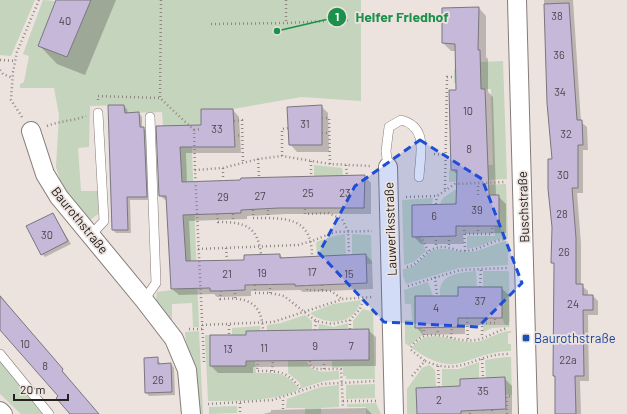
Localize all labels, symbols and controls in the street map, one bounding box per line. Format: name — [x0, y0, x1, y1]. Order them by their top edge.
callout: Helfer Friedhof — [327, 4, 456, 30]
text: Helfer Friedhof — [355, 8, 449, 25]
text: 1 — [335, 9, 339, 23]
house number: 38 — [551, 9, 563, 22]
house number: 40 — [59, 14, 71, 27]
house number: 36 — [553, 48, 565, 61]
house number: 34 — [554, 85, 566, 98]
house number: 10 — [463, 104, 473, 117]
house number: 31 — [300, 117, 310, 130]
house number: 33 — [211, 122, 223, 135]
house number: 32 — [560, 127, 572, 140]
house number: 8 — [466, 142, 472, 155]
house number: 30 — [557, 168, 569, 181]
street label: Buschstraße — [514, 171, 532, 243]
street label: Lauweriksstraße — [380, 182, 400, 276]
street label: Baurothstraße — [48, 183, 112, 257]
house number: 25 — [302, 186, 314, 199]
house number: 23 — [339, 186, 351, 199]
house number: 27 — [254, 189, 266, 202]
house number: 29 — [217, 190, 229, 203]
house number: 39 — [471, 203, 483, 216]
house number: 28 — [556, 207, 568, 220]
house number: 6 — [431, 209, 437, 222]
house number: 30 — [41, 228, 53, 241]
house number: 26 — [558, 245, 570, 258]
house number: 17 — [307, 265, 317, 278]
house number: 19 — [257, 266, 267, 279]
house number: 21 — [222, 267, 232, 280]
house number: 15 — [344, 267, 354, 280]
house number: 37 — [475, 294, 485, 307]
house number: 24 — [567, 297, 579, 310]
house number: 4 — [433, 301, 439, 314]
place label: Baurothstraße — [534, 330, 616, 346]
marker: Baurothstraße — [521, 333, 531, 343]
house number: 10 — [20, 337, 30, 350]
house number: 9 — [312, 339, 318, 352]
house number: 7 — [348, 339, 354, 352]
house number: 11 — [260, 341, 268, 354]
house number: 13 — [223, 342, 233, 355]
house number: 22a — [559, 353, 577, 366]
house number: 8 — [42, 359, 48, 372]
house number: 26 — [152, 373, 164, 386]
scale bar — [14, 376, 68, 402]
text: 20 m — [20, 382, 46, 396]
house number: 35 — [477, 384, 489, 397]
house number: 2 — [436, 393, 442, 406]

